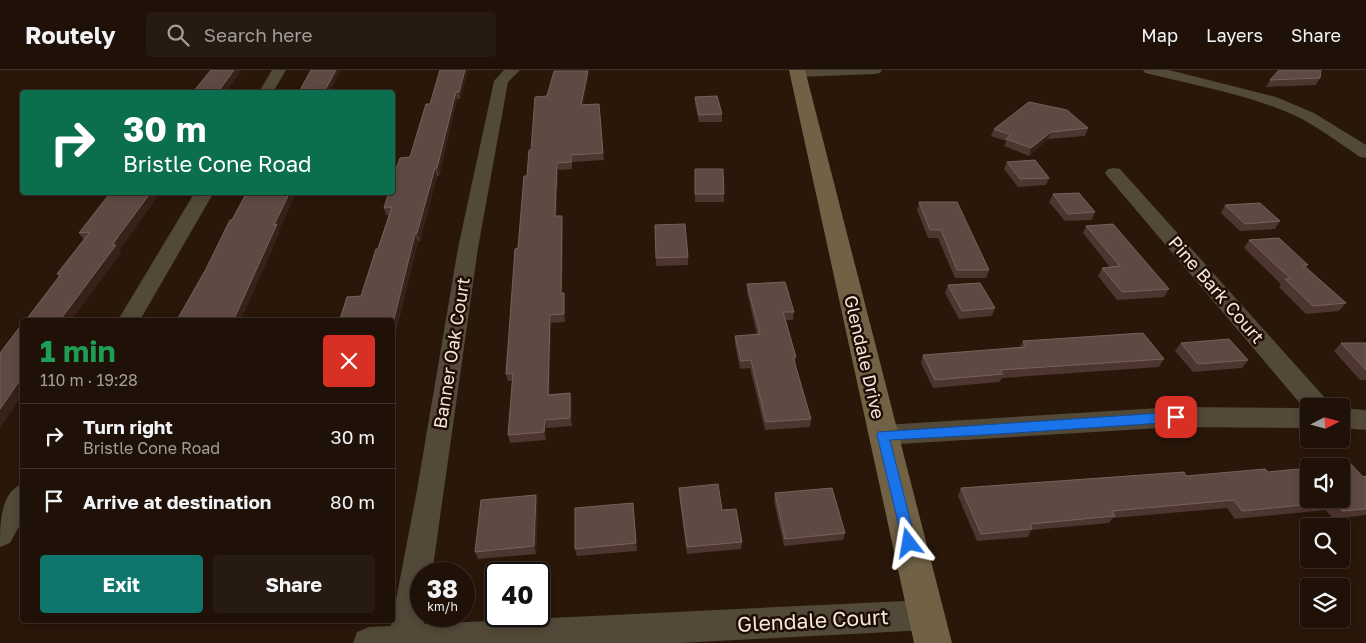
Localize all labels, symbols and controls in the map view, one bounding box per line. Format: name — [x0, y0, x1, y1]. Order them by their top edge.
search box — [146, 12, 496, 57]
text: Routely — [25, 20, 116, 49]
icon: search — [164, 21, 192, 49]
text: Search here — [204, 23, 313, 46]
text: Map — [1141, 24, 1178, 46]
text: Layers — [1206, 24, 1263, 46]
text: Share — [1291, 24, 1341, 46]
text: 30 m — [123, 108, 206, 150]
icon: right — [40, 110, 105, 175]
text: Bristle Cone Road — [123, 150, 312, 177]
street label: Pine Bark Court — [1164, 231, 1269, 348]
street label: Banner Oak Court — [428, 276, 474, 430]
street label: Glendale Drive — [840, 293, 890, 421]
text: 1 min — [40, 333, 116, 369]
button: close — [323, 335, 375, 387]
text: 110 m · 19:28 — [40, 370, 138, 390]
pin — [1155, 396, 1197, 438]
north arrow — [1300, 398, 1350, 448]
map controls — [1300, 398, 1350, 628]
icon: arrive — [1162, 403, 1190, 431]
text: Turn right — [83, 415, 173, 438]
icon: right — [40, 422, 68, 450]
text: 30 m — [331, 425, 375, 448]
text: Bristle Cone Road — [83, 438, 220, 458]
button: sound — [1300, 458, 1350, 508]
icon: arrive — [40, 487, 68, 515]
text: Arrive at destination — [83, 490, 271, 513]
text: 80 m — [330, 490, 375, 513]
position arrow — [882, 516, 934, 568]
button: search — [1300, 518, 1350, 568]
button: Exit — [40, 555, 203, 613]
button: Share — [213, 555, 375, 613]
speed limit sign: 40 — [485, 562, 550, 627]
text: 38 — [427, 573, 458, 604]
button: layers — [1300, 578, 1350, 628]
text: km/h — [427, 599, 458, 614]
street label: Glendale Court — [737, 603, 889, 637]

